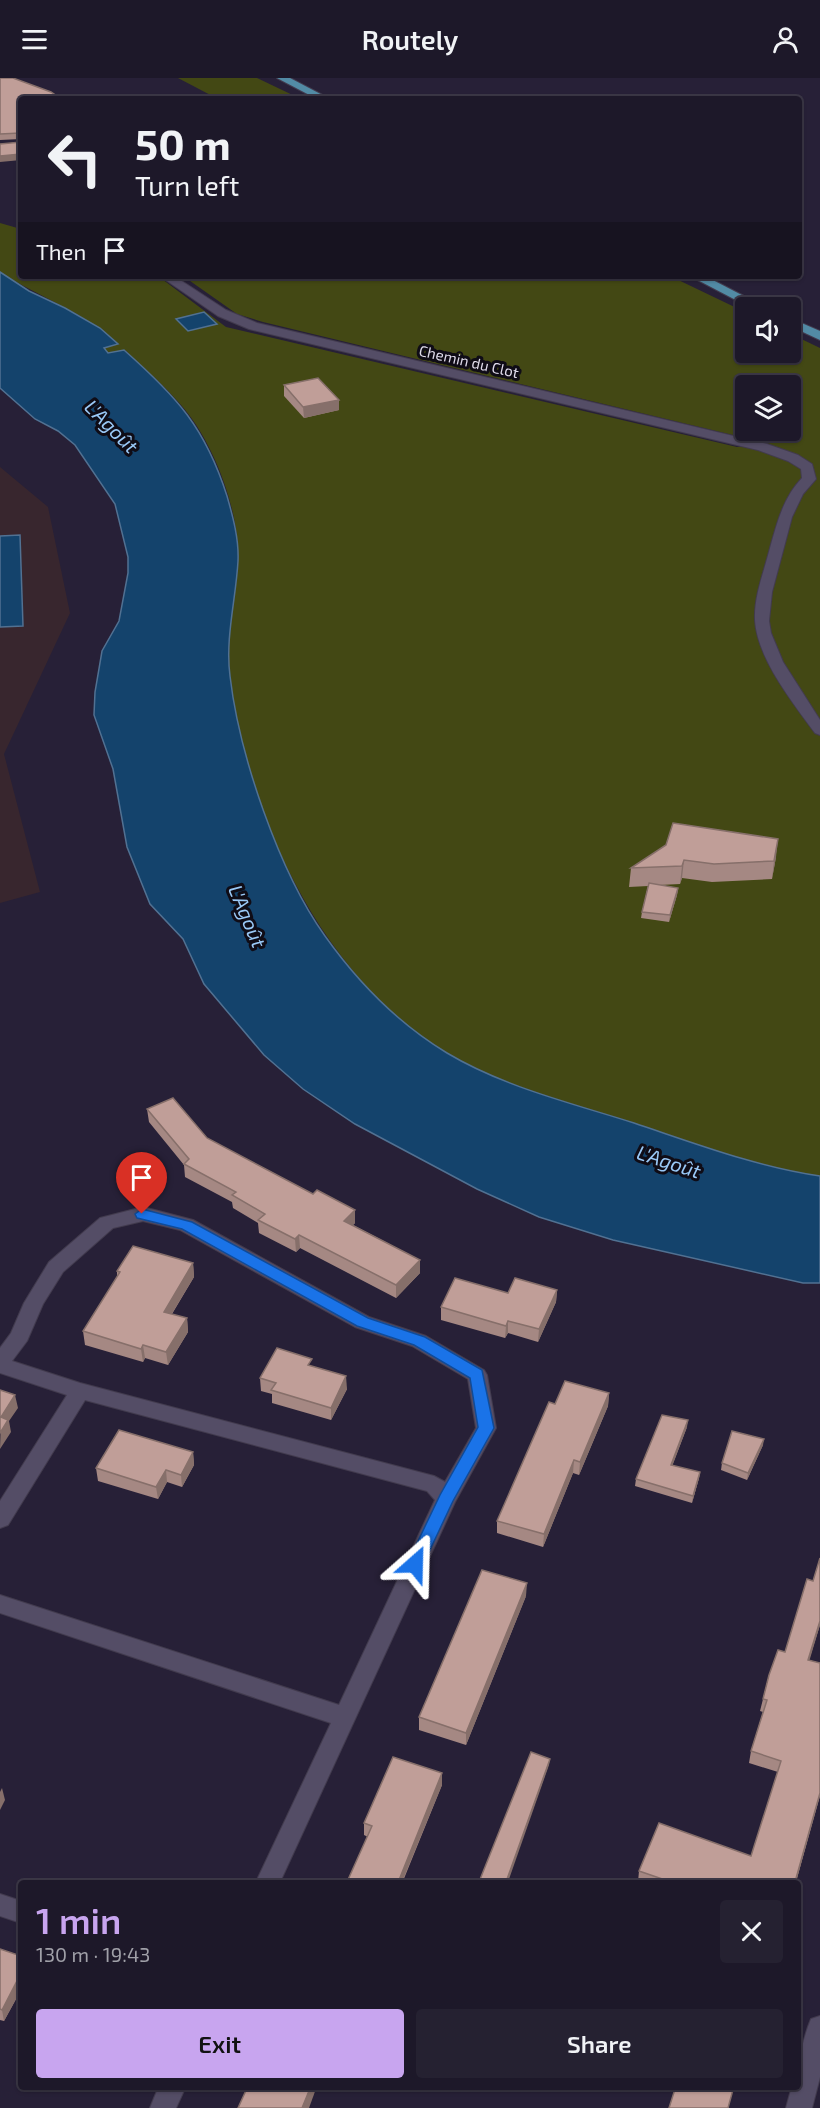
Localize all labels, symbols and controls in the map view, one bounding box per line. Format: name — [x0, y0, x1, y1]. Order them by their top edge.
icon: menu — [18, 23, 51, 56]
text: Routely — [362, 23, 458, 55]
icon: person — [769, 23, 802, 56]
text: 50 m — [135, 118, 231, 168]
icon: left — [36, 120, 114, 198]
text: Turn left — [135, 169, 239, 201]
icon: arrive — [98, 234, 131, 267]
text: Then — [36, 238, 86, 264]
map controls — [735, 297, 801, 441]
button: sound — [735, 297, 801, 363]
street label: Chemin du Clot — [417, 341, 521, 381]
button: layers — [735, 375, 801, 441]
water label: L'Agoût — [80, 394, 144, 458]
water label: L'Agoût — [224, 881, 272, 951]
water label: L'Agoût — [634, 1139, 704, 1183]
pin — [116, 1152, 167, 1214]
icon: arrive — [125, 1161, 158, 1194]
position arrow — [383, 1532, 447, 1596]
text: 1 min — [36, 1898, 121, 1941]
button: close — [720, 1900, 783, 1963]
text: 130 m · 19:43 — [36, 1942, 150, 1966]
button: Exit — [36, 2009, 404, 2078]
button: Share — [416, 2009, 783, 2078]

